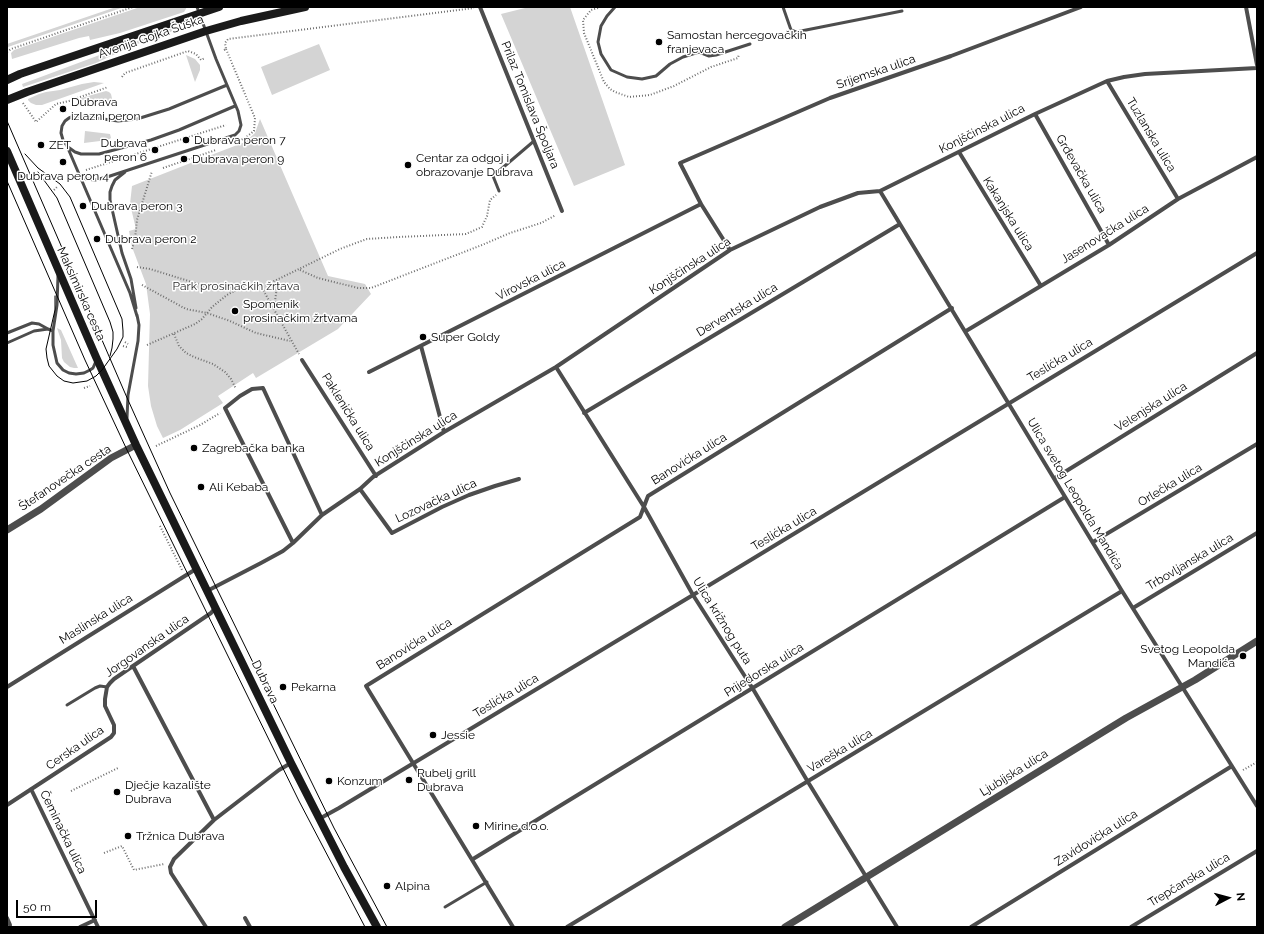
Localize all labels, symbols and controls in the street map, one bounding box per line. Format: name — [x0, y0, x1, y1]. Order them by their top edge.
street label: Avenija Gojka Šuška — [97, 12, 205, 62]
place label: Samostan hercegovačkih franjevaca — [667, 28, 807, 56]
marker: Samostan hercegovačkih franjevaca — [654, 37, 664, 47]
street label: Prilaz Tomislava Špoljara — [498, 39, 562, 171]
street label: Srijemska ulica — [835, 52, 917, 92]
place label: Dubrava izlazni peron — [71, 95, 141, 123]
street label: Tuzlanska ulica — [1123, 95, 1179, 175]
street label: Konjščinska ulica — [937, 101, 1027, 157]
marker: Dubrava izlazni peron — [58, 104, 68, 114]
street label: Grđevačka ulica — [1053, 132, 1109, 216]
place label: Dubrava peron 7 — [194, 133, 286, 147]
marker: Dubrava peron 7 — [181, 135, 191, 145]
place label: Dubrava peron 6 — [101, 136, 147, 164]
place label: ZET — [49, 138, 71, 152]
marker: ZET — [36, 140, 46, 150]
marker: Dubrava peron 6 — [150, 145, 160, 155]
place label: Centar za odgoj i obrazovanje Dubrava — [416, 151, 533, 179]
place label: Dubrava peron 9 — [192, 152, 284, 166]
marker: Dubrava peron 9 — [179, 154, 189, 164]
marker: Dubrava peron 4 — [58, 157, 68, 167]
marker: Centar za odgoj i obrazovanje Dubrava — [403, 160, 413, 170]
place label: Dubrava peron 4 — [17, 169, 109, 183]
street label: Kakanjska ulica — [979, 174, 1037, 254]
place label: Dubrava peron 3 — [91, 199, 183, 213]
marker: Dubrava peron 3 — [78, 201, 88, 211]
street label: Jasenovačka ulica — [1059, 201, 1151, 267]
place label: Dubrava peron 2 — [105, 232, 196, 246]
marker: Dubrava peron 2 — [92, 234, 102, 244]
street label: Konjščinska ulica — [647, 234, 733, 298]
street label: Maksimirska cesta — [54, 245, 108, 343]
street label: Virovska ulica — [494, 256, 568, 304]
park label: Park prosinačkih žrtava — [173, 279, 299, 293]
street label: Derventska ulica — [694, 280, 780, 340]
place label: Spomenik prosinačkim žrtvama — [243, 297, 358, 325]
marker: Spomenik prosinačkim žrtvama — [230, 306, 240, 316]
place label: Super Goldy — [431, 330, 500, 344]
marker: Super Goldy — [418, 332, 428, 342]
street label: Teslićka ulica — [1025, 335, 1095, 385]
street label: Paklenička ulica — [318, 370, 378, 454]
street label: Velenjska ulica — [1112, 379, 1190, 435]
street label: Konjščinska ulica — [372, 408, 460, 470]
street label: Ulica svetog Leopolda Mandića — [1024, 415, 1126, 573]
street label: Banovićka ulica — [649, 430, 729, 488]
place label: Zagrebačka banka — [202, 441, 305, 455]
street label: Štefanovečka cesta — [16, 442, 114, 514]
marker: Zagrebačka banka — [189, 443, 199, 453]
street label: Orlečka ulica — [1135, 460, 1205, 510]
street label: Lozovačka ulica — [393, 476, 479, 526]
place label: Ali Kebaba — [209, 480, 268, 494]
marker: Ali Kebaba — [196, 482, 206, 492]
street label: Teslićka ulica — [749, 504, 819, 554]
street label: Trbovljanska ulica — [1144, 530, 1236, 594]
street label: Ulica križnog puta — [689, 575, 755, 667]
street label: Maslinska ulica — [57, 591, 135, 647]
street label: Jorgovanska ulica — [102, 612, 192, 680]
street label: Banovićka ulica — [374, 615, 454, 673]
street label: Prijedorska ulica — [722, 640, 806, 700]
place label: Svetog Leopolda Mandića — [1140, 642, 1235, 670]
marker: Svetog Leopolda Mandića — [1238, 651, 1248, 661]
street label: Dubrava — [248, 658, 282, 706]
street label: Teslićka ulica — [471, 671, 541, 721]
place label: Pekarna — [291, 680, 336, 694]
marker: Pekarna — [278, 682, 288, 692]
street label: Cerska ulica — [43, 723, 107, 773]
street label: Vareška ulica — [805, 726, 875, 776]
place label: Jessie — [441, 728, 475, 742]
marker: Jessie — [428, 730, 438, 740]
street label: Ljubijska ulica — [977, 746, 1051, 800]
place label: Rubelj grill Dubrava — [417, 766, 476, 794]
place label: Konzum — [337, 774, 383, 788]
marker: Rubelj grill Dubrava — [404, 775, 414, 785]
marker: Konzum — [324, 776, 334, 786]
place label: Dječje kazalište Dubrava — [125, 778, 211, 806]
marker: Dječje kazalište Dubrava — [112, 787, 122, 797]
street label: Čeminačka ulica — [37, 788, 89, 876]
street label: Zavidovička ulica — [1052, 807, 1140, 869]
place label: Mirine d.o.o. — [484, 819, 549, 833]
marker: Mirine d.o.o. — [471, 821, 481, 831]
place label: Tržnica Dubrava — [136, 829, 225, 843]
marker: Tržnica Dubrava — [123, 831, 133, 841]
street label: Trepčanska ulica — [1146, 850, 1232, 910]
north arrow — [1208, 878, 1248, 918]
place label: Alpina — [395, 879, 430, 893]
marker: Alpina — [382, 881, 392, 891]
scale bar — [18, 892, 99, 918]
text: N — [1234, 892, 1247, 902]
text: 50 m — [23, 900, 51, 914]

